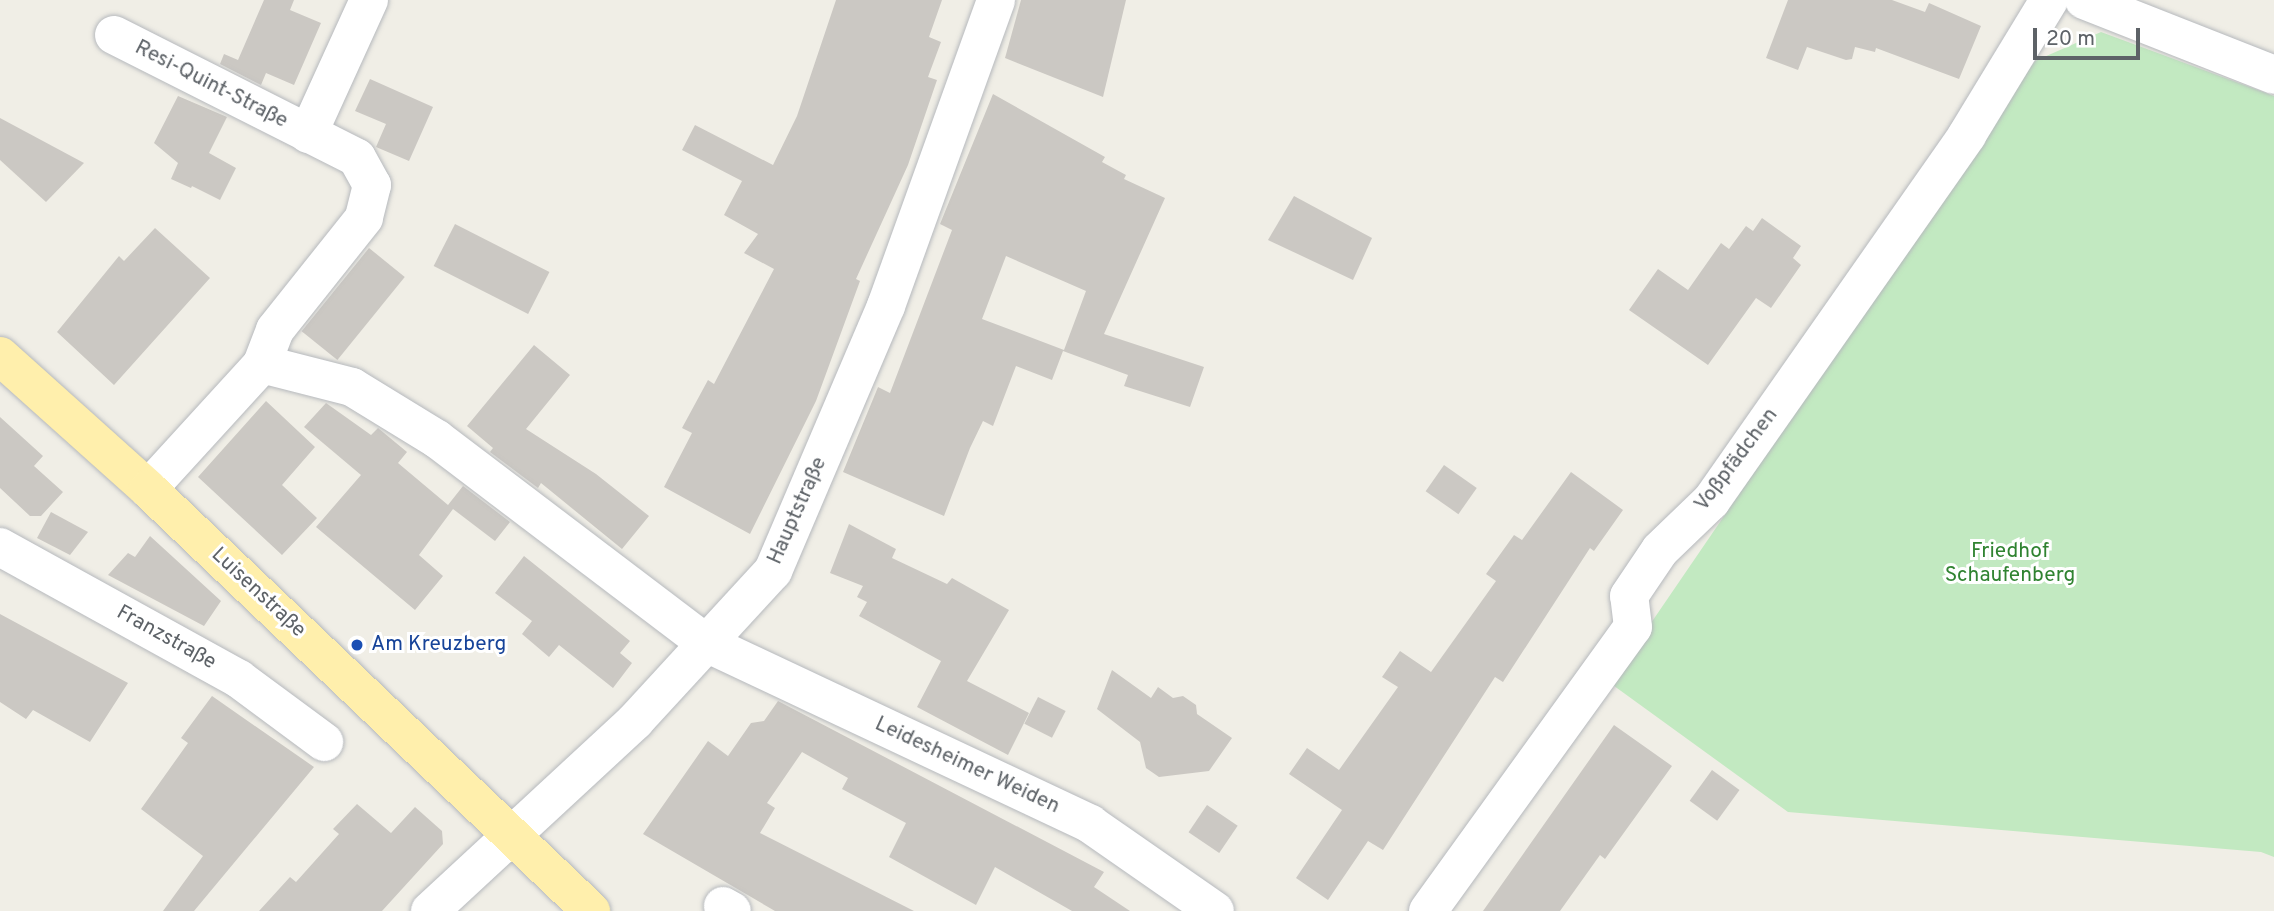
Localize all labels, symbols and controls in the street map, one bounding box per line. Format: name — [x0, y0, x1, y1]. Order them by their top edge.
scale bar — [2036, 14, 2143, 58]
text: 20 m — [2046, 26, 2095, 53]
street label: Resi-Quint-Straße — [130, 36, 292, 134]
street label: Voßpfädchen — [1690, 403, 1784, 517]
street label: Hauptstraße — [763, 453, 833, 569]
park label: Friedhof Schaufenberg — [1945, 539, 2075, 589]
street label: Luisenstraße — [205, 543, 311, 643]
street label: Franzstraße — [112, 600, 220, 676]
place label: Am Kreuzberg — [371, 632, 506, 658]
marker: Am Kreuzberg — [349, 637, 365, 653]
street label: Leidesheimer Weiden — [870, 712, 1064, 820]

